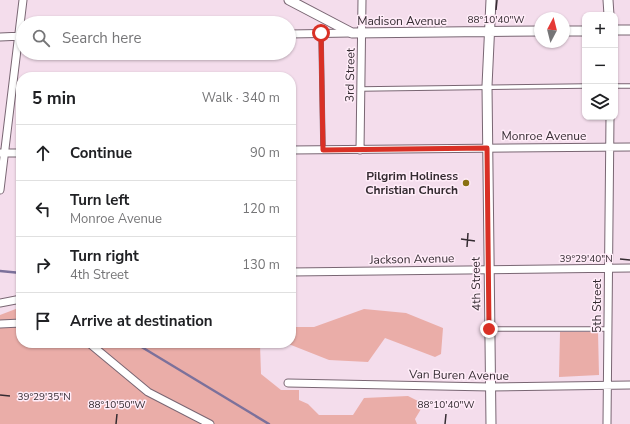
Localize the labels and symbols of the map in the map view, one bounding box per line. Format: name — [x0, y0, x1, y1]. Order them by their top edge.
north arrow — [534, 12, 570, 48]
street label: Madison Avenue — [357, 13, 447, 29]
text: 88°10'40"W — [468, 13, 524, 27]
route start — [312, 24, 330, 42]
street label: 3rd Street — [342, 47, 358, 102]
street label: Monroe Avenue — [502, 128, 586, 144]
place label: Pilgrim Holiness Christian Church — [365, 168, 458, 198]
marker: Pilgrim Holiness Christian Church — [461, 178, 471, 188]
street label: Jackson Avenue — [368, 250, 455, 268]
text: 39°29'40"N — [559, 252, 613, 266]
street label: 4th Street — [468, 256, 484, 311]
street label: 5th Street — [589, 278, 605, 333]
route end — [480, 320, 498, 338]
street label: Van Buren Avenue — [408, 366, 509, 384]
text: 39°29'35"N — [17, 390, 71, 404]
text: 88°10'50"W — [89, 398, 145, 412]
text: 88°10'40"W — [418, 398, 474, 412]

